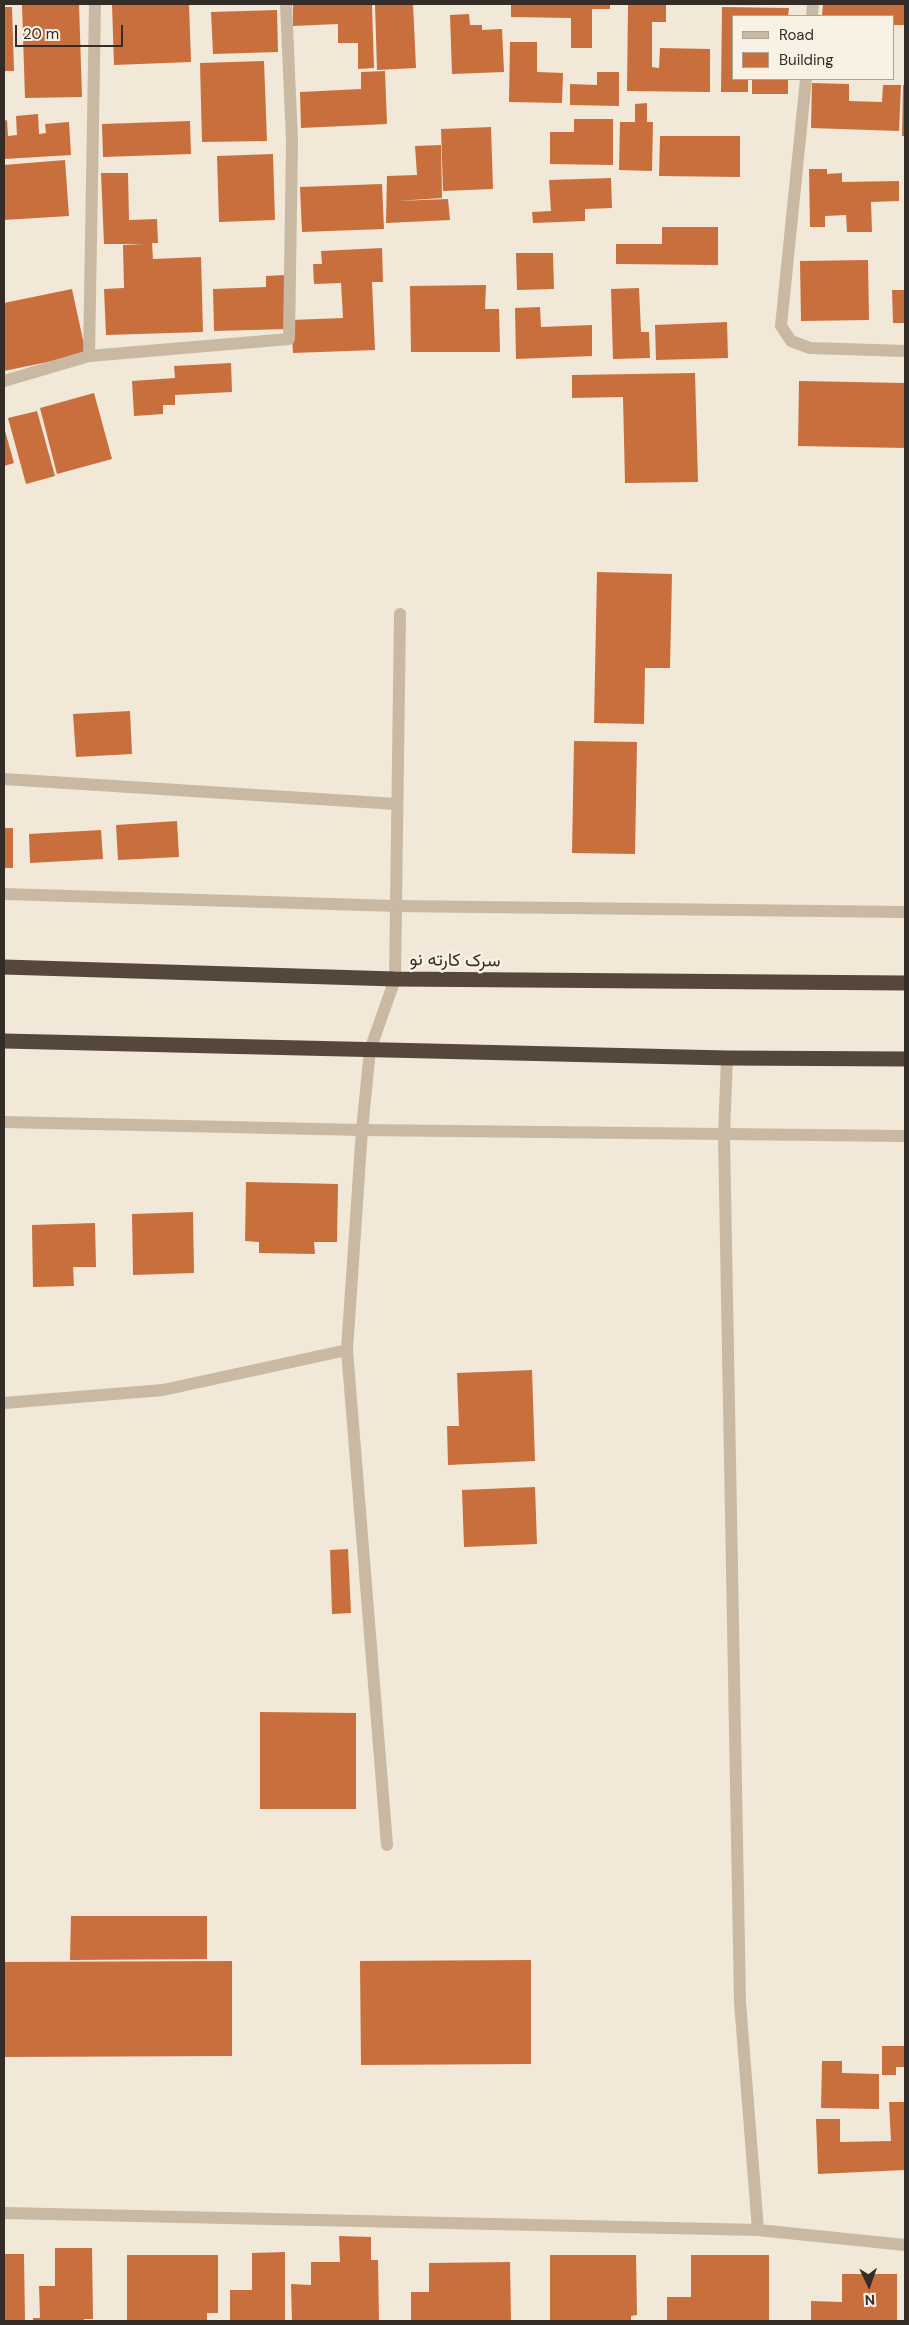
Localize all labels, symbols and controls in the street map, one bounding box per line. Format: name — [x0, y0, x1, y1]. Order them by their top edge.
scale bar — [18, 15, 125, 47]
legend — [732, 15, 894, 80]
text: 20 m — [23, 24, 59, 44]
text: Road — [779, 25, 814, 45]
text: Building — [779, 50, 834, 70]
street label: سرک کارته نو — [409, 949, 501, 973]
north arrow — [844, 2260, 894, 2310]
text: N — [864, 2291, 875, 2309]

